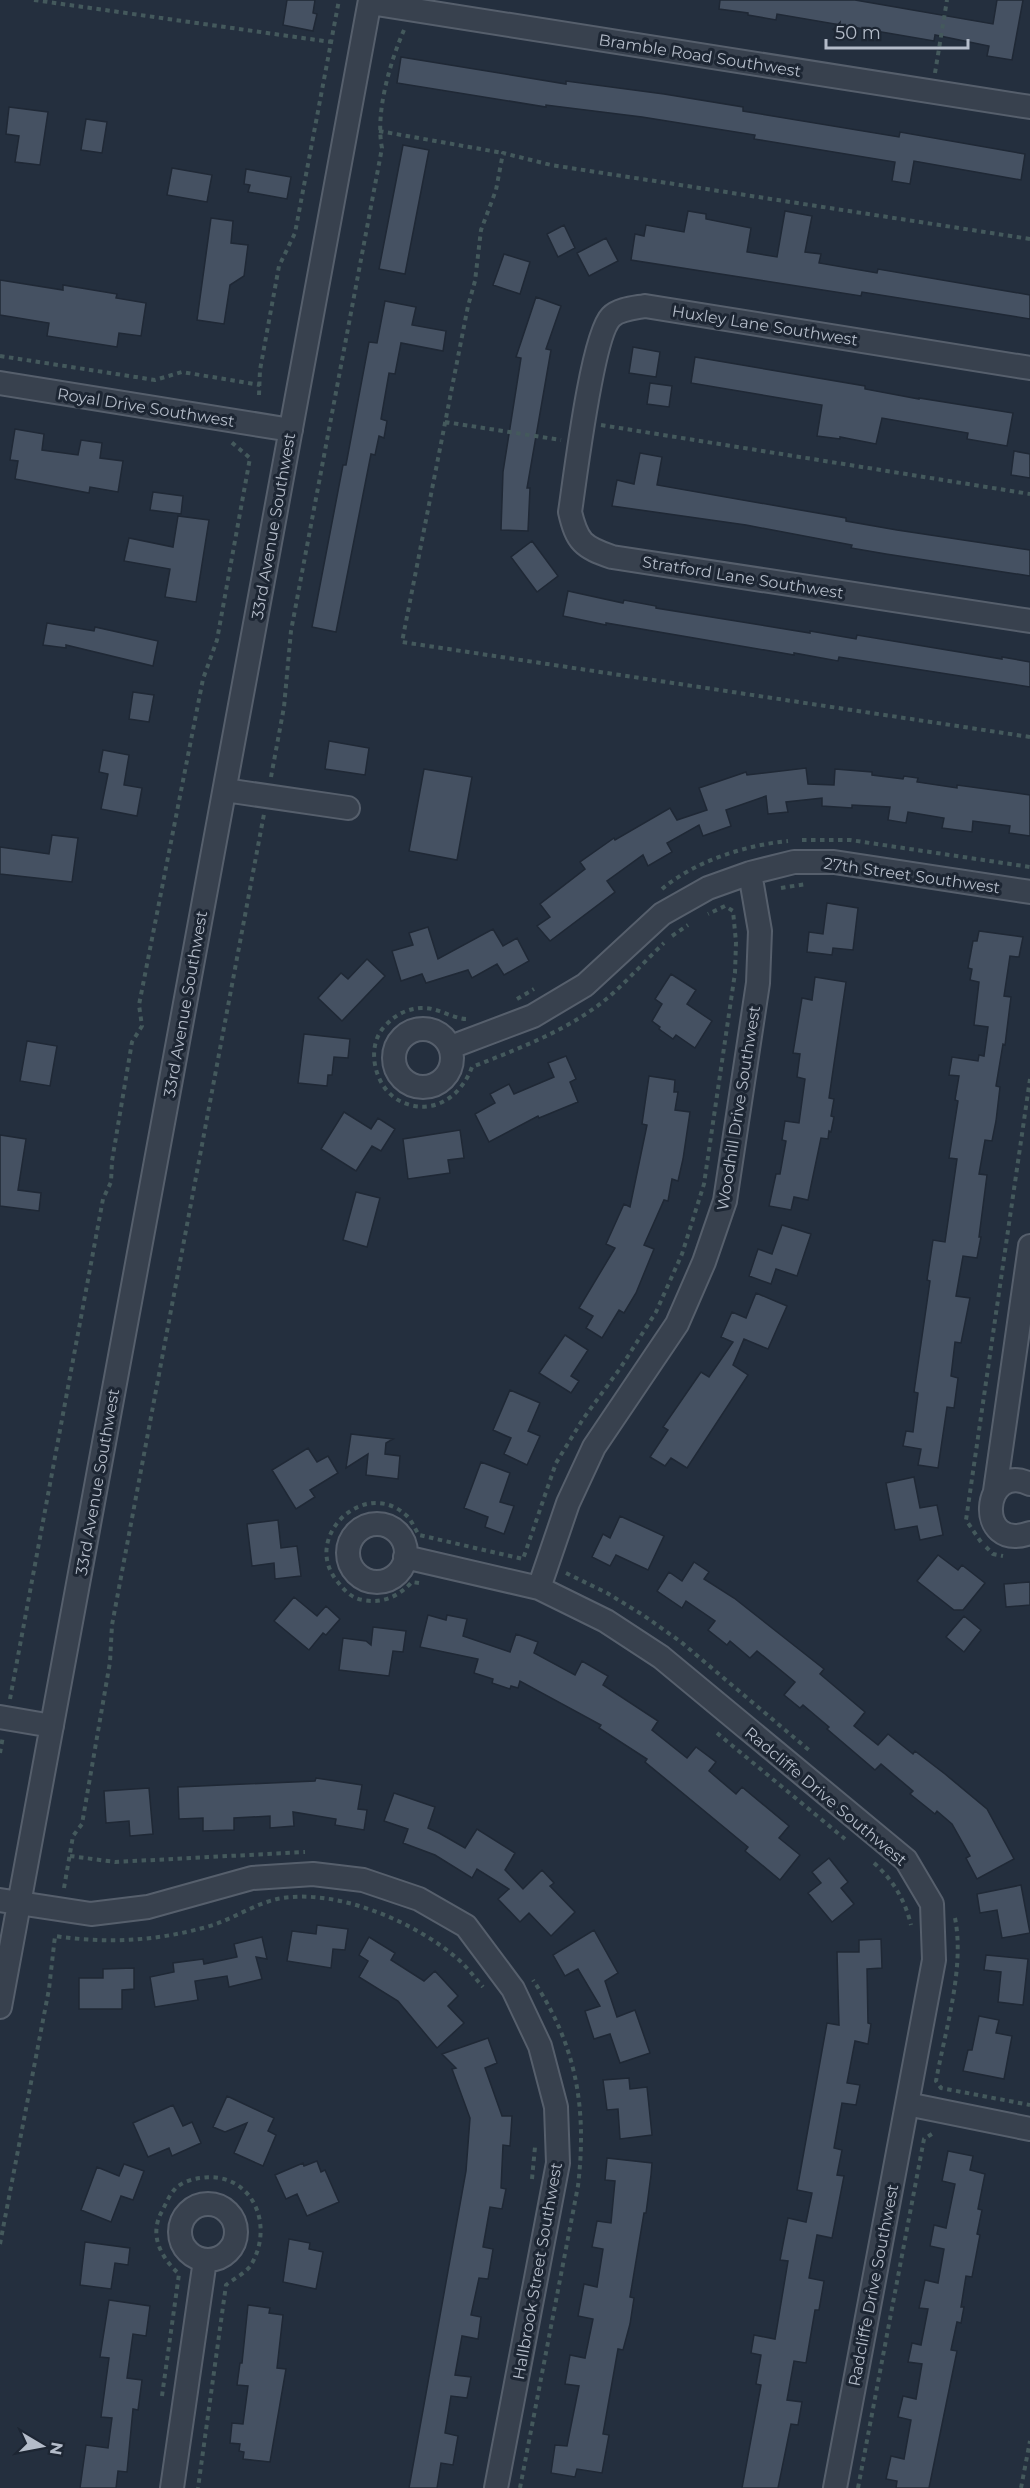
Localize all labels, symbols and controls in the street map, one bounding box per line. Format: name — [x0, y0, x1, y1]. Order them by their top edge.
scale bar — [826, 12, 968, 50]
text: 50 m — [835, 22, 881, 44]
street label: Bramble Road Southwest — [597, 30, 803, 81]
street label: Huxley Lane Southwest — [671, 301, 860, 350]
street label: Royal Drive Southwest — [56, 384, 236, 431]
street label: 33rd Avenue Southwest — [248, 431, 299, 621]
street label: Stratford Lane Southwest — [641, 552, 846, 603]
street label: 27th Street Southwest — [823, 854, 1002, 897]
street label: 33rd Avenue Southwest — [160, 909, 211, 1099]
street label: Woodhill Drive Southwest — [713, 1004, 764, 1212]
street label: 33rd Avenue Southwest — [72, 1387, 123, 1577]
street label: Radcliffe Drive Southwest — [741, 1723, 911, 1870]
street label: Hallbrook Street Southwest — [509, 2161, 566, 2381]
street label: Radcliffe Drive Southwest — [845, 2182, 903, 2388]
north arrow — [12, 2416, 72, 2476]
text: N — [46, 2440, 67, 2457]

